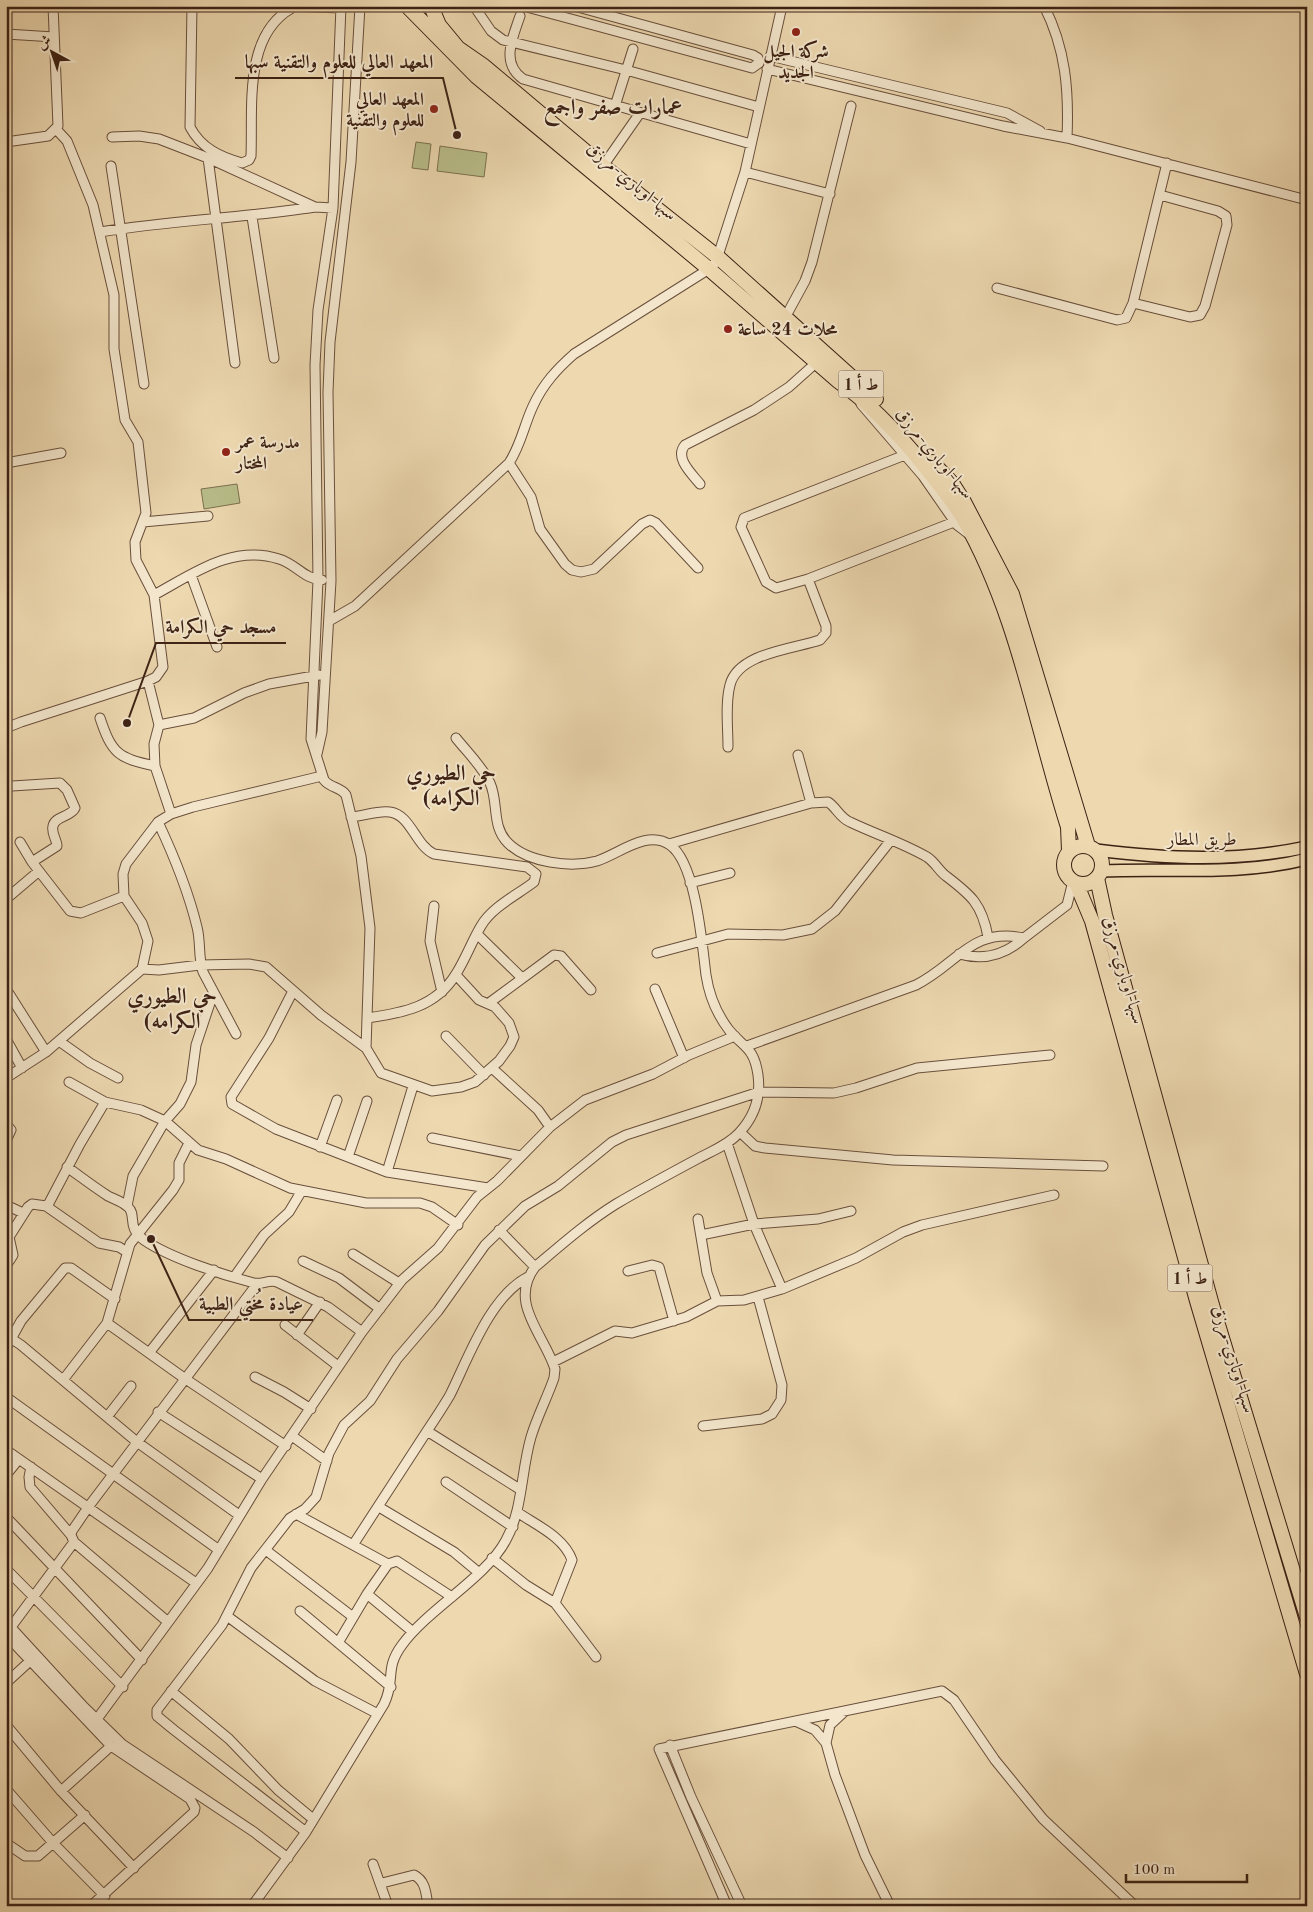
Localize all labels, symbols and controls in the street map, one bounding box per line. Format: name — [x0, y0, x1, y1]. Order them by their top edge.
marker: شركة الجيل الجديد — [790, 26, 802, 38]
north arrow — [28, 28, 78, 78]
text: ش — [34, 33, 54, 53]
place label: شركة الجيل الجديد — [763, 40, 829, 83]
callout: المعهد العالي للعلوم والتقنية سبها — [235, 44, 443, 78]
text: المعهد العالي للعلوم والتقنية سبها — [245, 53, 433, 79]
place label: المعهد العالي للعلوم والتقنية — [346, 91, 424, 136]
district label: عمارات صفر واجمع — [544, 96, 682, 127]
marker: المعهد العالي للعلوم والتقنية — [428, 103, 440, 115]
street label: سبها-اوباري-مرزق — [580, 139, 680, 228]
place label: محلات 24 ساعة — [738, 321, 838, 339]
marker: محلات 24 ساعة — [722, 323, 734, 335]
road number: ط أ 1 — [838, 370, 884, 398]
street label: سبها-اوباري-مرزق — [888, 405, 976, 506]
place label: مدرسة عمر المختار — [234, 434, 300, 474]
marker: مدرسة عمر المختار — [220, 446, 232, 458]
callout: مسجد حي الكرامة — [156, 609, 286, 643]
text: مسجد حي الكرامة — [166, 617, 276, 642]
district label: حي الطيوري (الكرامه — [406, 763, 496, 812]
street label: طريق المطار — [1165, 831, 1237, 851]
street label: سبها-اوباري-مرزق — [1094, 914, 1147, 1028]
district label: حي الطيوري (الكرامه — [127, 986, 217, 1035]
road number: ط أ 1 — [1168, 1264, 1212, 1292]
callout: عيادة مُختي الطبية — [189, 1286, 313, 1320]
text: عيادة مُختي الطبية — [199, 1288, 303, 1321]
street label: سبها-اوباري-مرزق — [1203, 1303, 1258, 1417]
scale bar — [1126, 1852, 1247, 1884]
text: 100 m — [1133, 1863, 1175, 1878]

